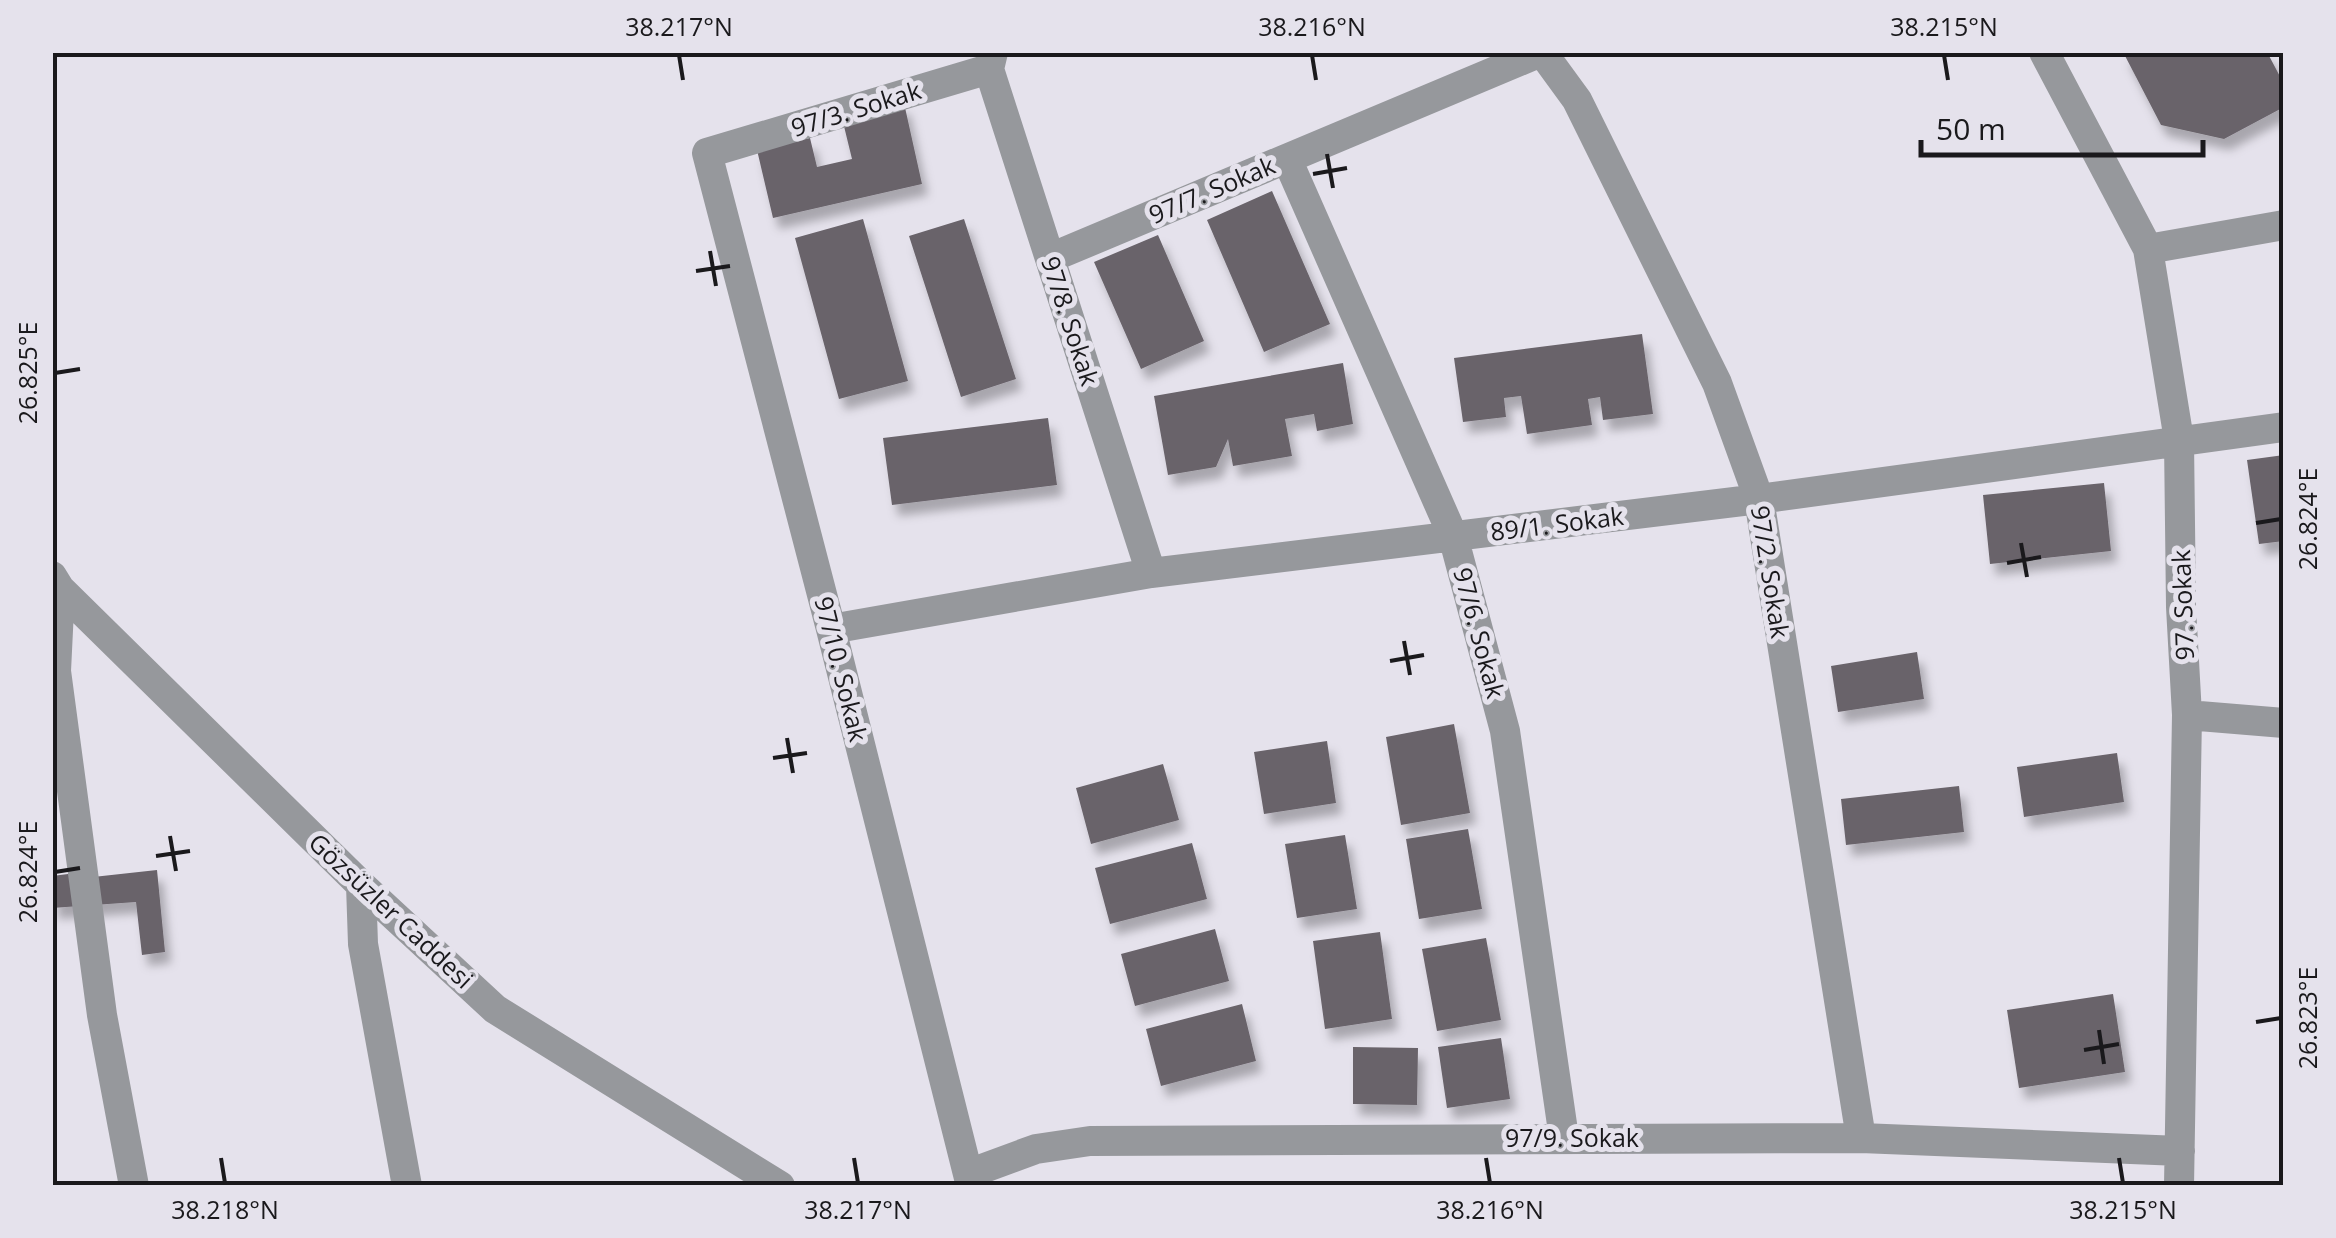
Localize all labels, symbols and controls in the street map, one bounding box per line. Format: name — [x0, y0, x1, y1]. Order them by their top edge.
text: 38.217°N — [625, 9, 733, 43]
text: 38.216°N — [1258, 9, 1366, 43]
text: 38.215°N — [1890, 9, 1998, 43]
street label: 97/3. Sokak — [787, 72, 925, 144]
scale bar — [1921, 95, 2204, 157]
text: 50 m — [1936, 108, 2006, 149]
street label: 97/7. Sokak — [1143, 147, 1280, 231]
street label: 97/8. Sokak — [1034, 252, 1108, 390]
text: 26.825°E — [10, 322, 44, 424]
text: 26.824°E — [2290, 468, 2324, 570]
street label: 89/1. Sokak — [1488, 498, 1625, 548]
street label: 97/2. Sokak — [1744, 503, 1798, 641]
street label: 97. Sokak — [2163, 549, 2201, 661]
street label: 97/6. Sokak — [1446, 564, 1514, 702]
street label: 97/10. Sokak — [808, 593, 876, 745]
text: 26.824°E — [10, 821, 44, 923]
street label: Gözsüzler Caddesi — [302, 825, 481, 995]
text: 26.823°E — [2290, 967, 2324, 1069]
street label: 97/9. Sokak — [1505, 1120, 1639, 1154]
text: 38.218°N — [171, 1192, 279, 1226]
text: 38.217°N — [804, 1192, 912, 1226]
text: 38.216°N — [1436, 1192, 1544, 1226]
text: 38.215°N — [2069, 1192, 2177, 1226]

